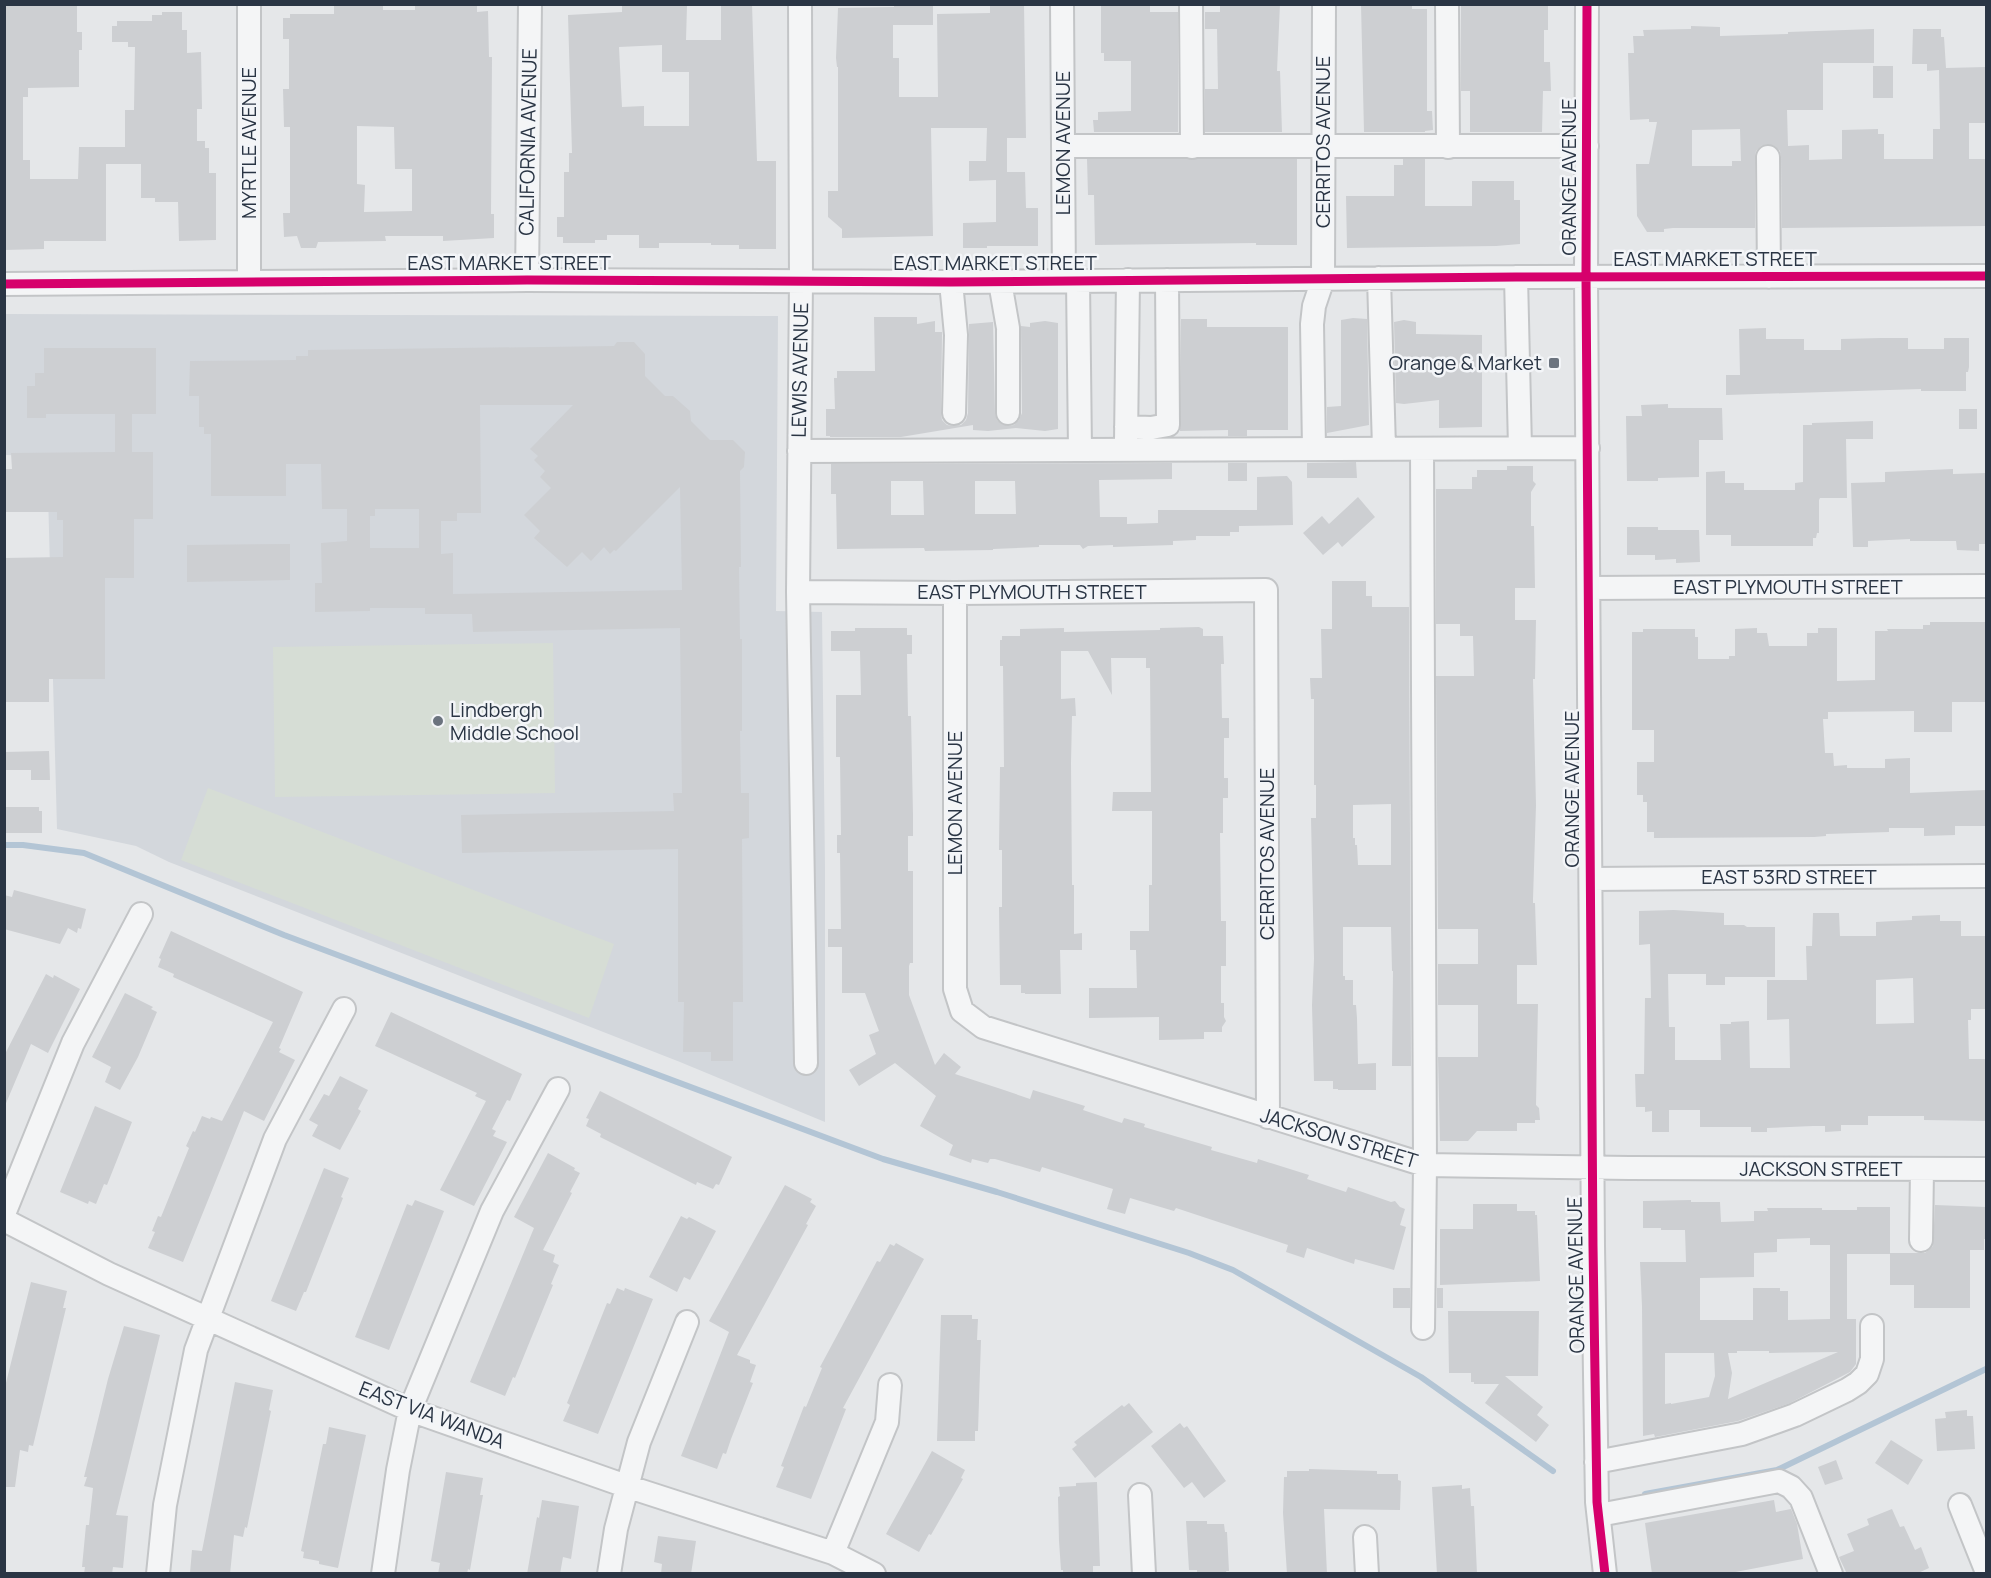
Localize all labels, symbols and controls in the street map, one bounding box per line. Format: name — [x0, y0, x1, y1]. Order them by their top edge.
street label: CALIFORNIA AVENUE — [512, 48, 543, 236]
street label: CERRITOS AVENUE — [1309, 56, 1336, 228]
street label: MYRTLE AVENUE — [235, 67, 262, 219]
street label: LEMON AVENUE — [1049, 71, 1076, 215]
street label: ORANGE AVENUE — [1555, 99, 1582, 255]
street label: EAST MARKET STREET — [1613, 245, 1817, 272]
street label: EAST MARKET STREET — [407, 249, 611, 276]
street label: EAST MARKET STREET — [893, 249, 1097, 276]
street label: LEWIS AVENUE — [785, 302, 814, 438]
place label: Orange & Market — [1389, 349, 1542, 376]
marker: Orange & Market — [1547, 356, 1561, 370]
street label: EAST PLYMOUTH STREET — [1673, 573, 1903, 600]
street label: EAST PLYMOUTH STREET — [917, 578, 1147, 605]
place label: Lindbergh Middle School — [450, 696, 579, 746]
street label: ORANGE AVENUE — [1558, 711, 1585, 867]
marker: Lindbergh Middle School — [431, 714, 445, 728]
street label: LEMON AVENUE — [941, 731, 968, 875]
street label: CERRITOS AVENUE — [1253, 768, 1280, 940]
street label: EAST 53RD STREET — [1701, 863, 1877, 890]
street label: JACKSON STREET — [1257, 1101, 1421, 1174]
street label: JACKSON STREET — [1740, 1155, 1902, 1182]
street label: ORANGE AVENUE — [1561, 1196, 1590, 1354]
street label: EAST VIA WANDA — [355, 1374, 509, 1455]

